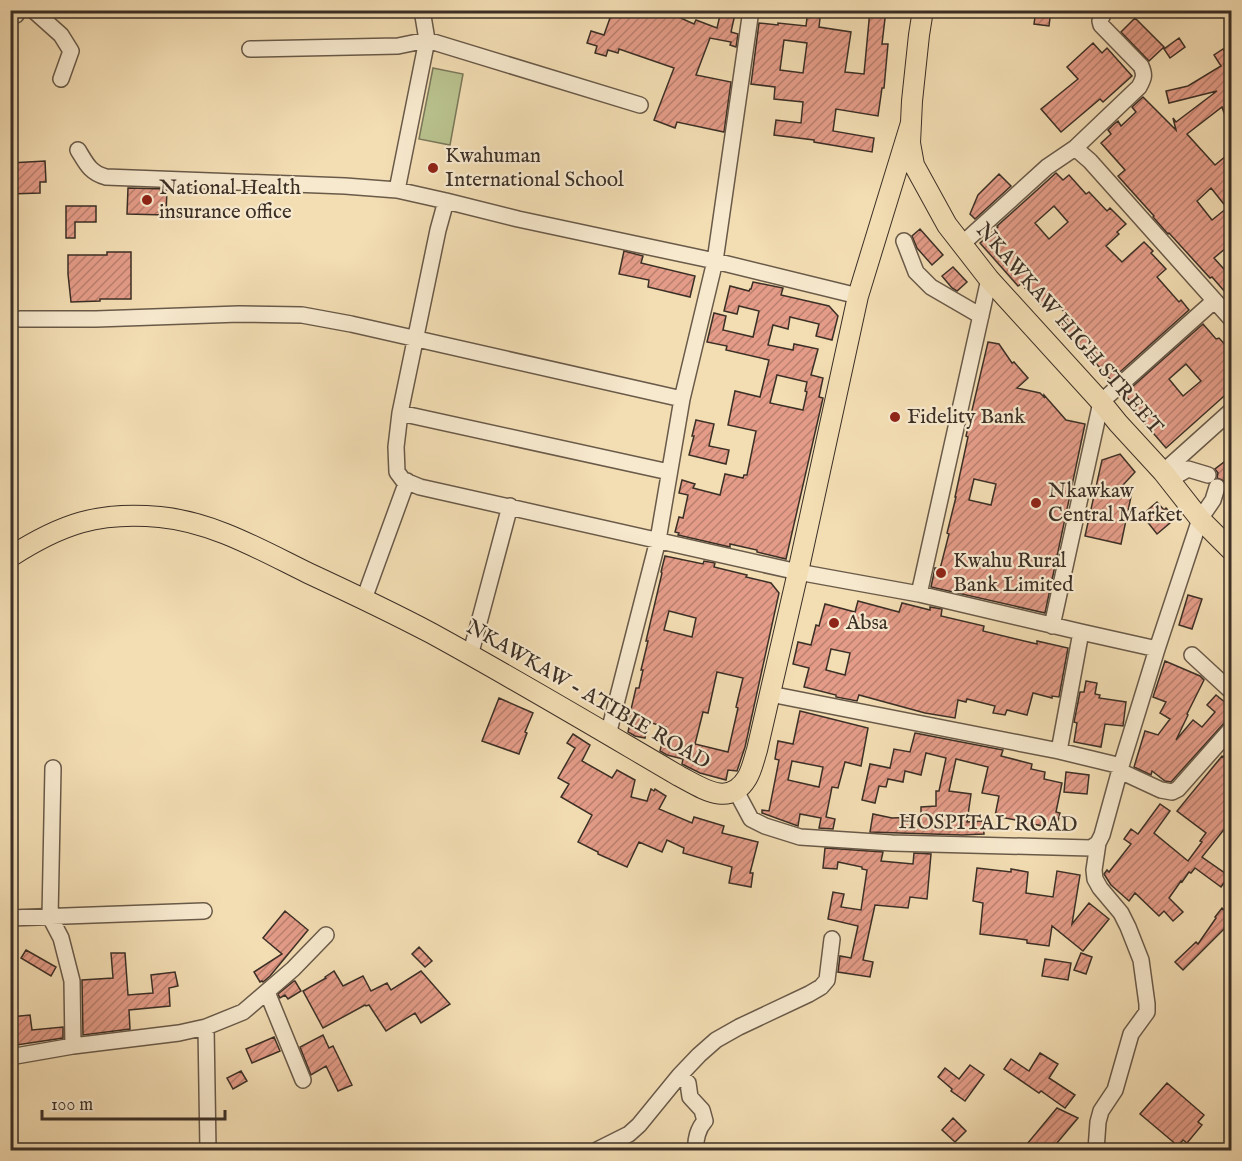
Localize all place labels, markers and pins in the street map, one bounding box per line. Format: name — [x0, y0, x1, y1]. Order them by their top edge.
place label: Kwahuman International School — [445, 143, 624, 194]
marker: Kwahuman International School — [426, 161, 440, 175]
place label: National Health insurance office — [159, 175, 301, 226]
marker: National Health insurance office — [140, 193, 154, 207]
place label: Fidelity Bank — [907, 404, 1026, 431]
marker: Fidelity Bank — [888, 410, 902, 424]
place label: Nkawkaw Central Market — [1048, 478, 1183, 529]
marker: Nkawkaw Central Market — [1029, 496, 1043, 510]
place label: Kwahu Rural Bank Limited — [953, 548, 1074, 599]
marker: Kwahu Rural Bank Limited — [934, 566, 948, 580]
place label: Absa — [845, 610, 889, 637]
marker: Absa — [827, 616, 841, 630]

